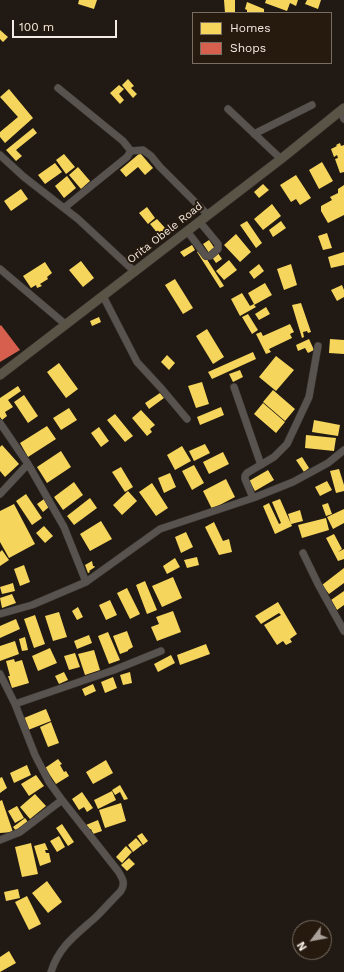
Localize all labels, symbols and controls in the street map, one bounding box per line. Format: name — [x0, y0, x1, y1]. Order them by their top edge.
scale bar — [14, 12, 119, 38]
legend — [192, 12, 332, 64]
text: 100 m — [19, 20, 54, 34]
text: Homes — [230, 21, 271, 35]
text: Shops — [230, 41, 266, 55]
street label: Orita Obele Road — [125, 200, 205, 266]
north arrow — [292, 920, 332, 960]
text: N — [295, 939, 310, 953]

